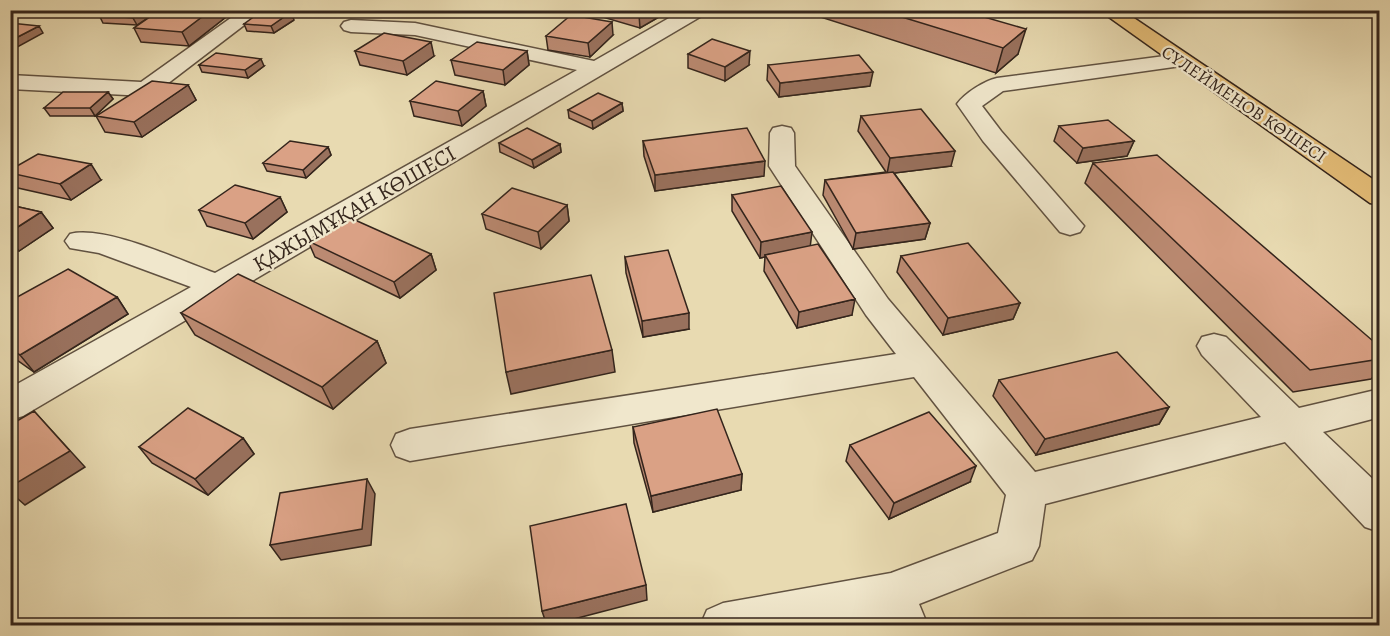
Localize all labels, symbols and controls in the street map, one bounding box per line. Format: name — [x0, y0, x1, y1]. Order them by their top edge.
street label: СҮЛЕЙМЕНОВ КӨШЕСІ — [1157, 40, 1331, 168]
street label: ҚАЖЫМҰҚАН КӨШЕСІ — [248, 138, 461, 279]

